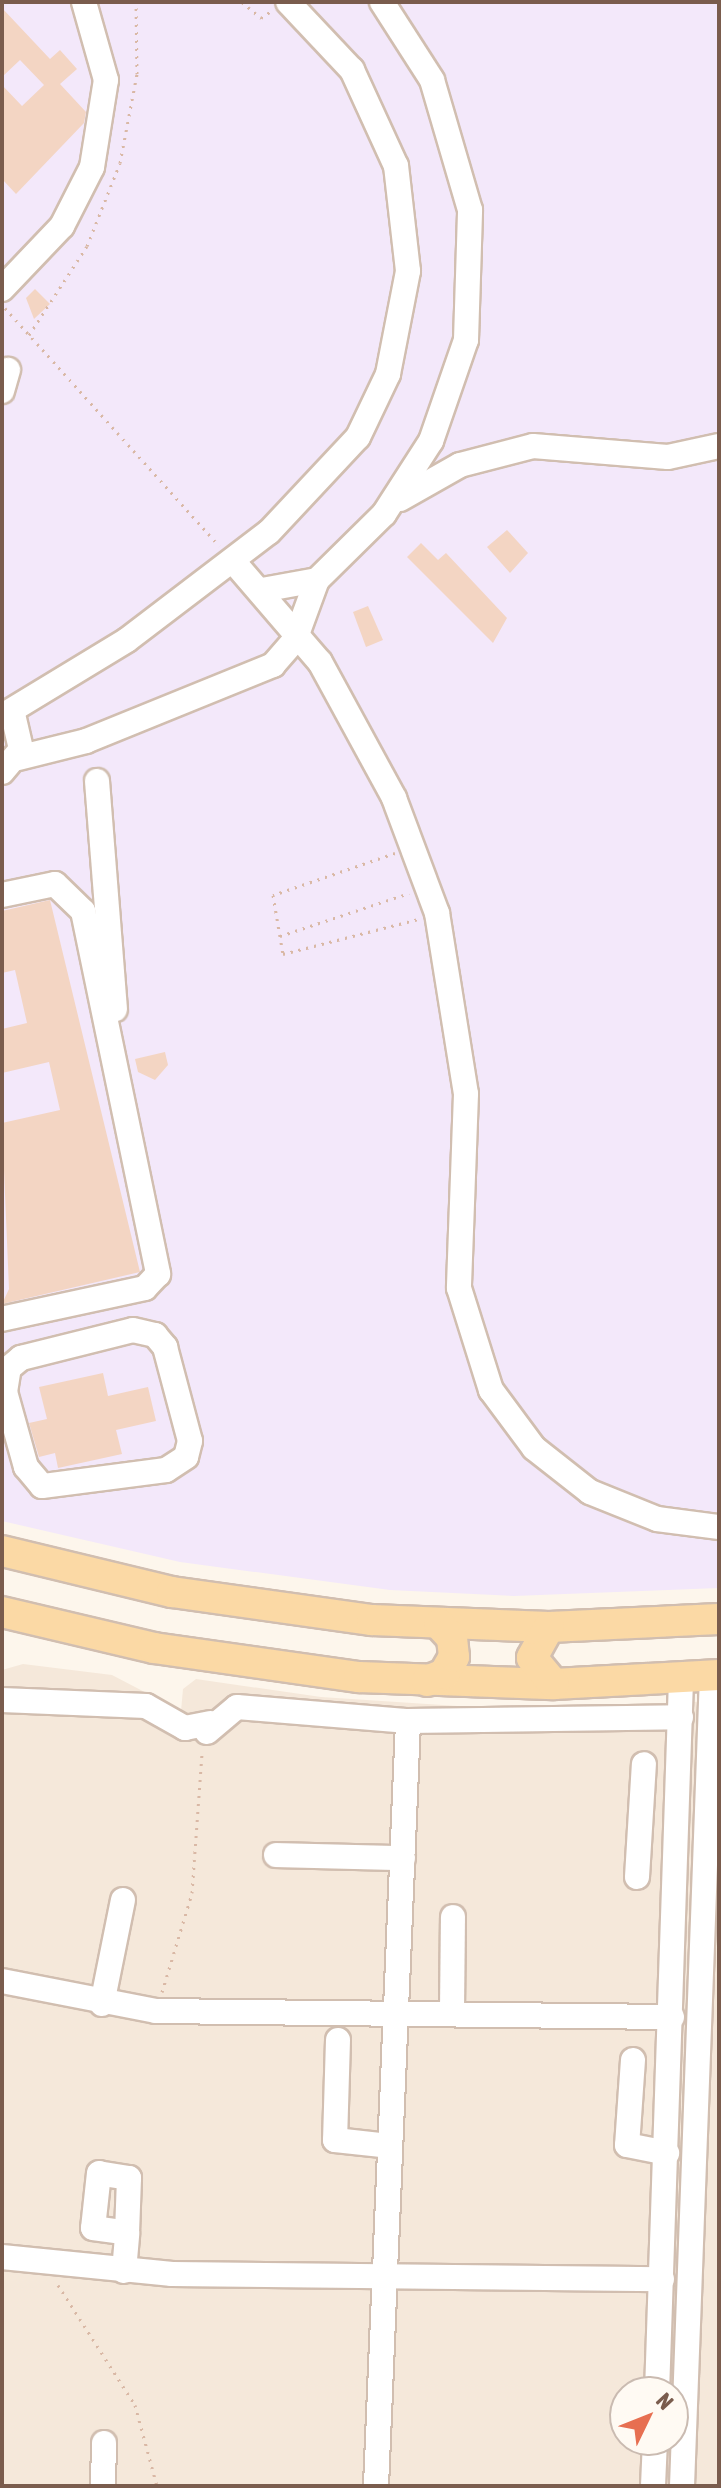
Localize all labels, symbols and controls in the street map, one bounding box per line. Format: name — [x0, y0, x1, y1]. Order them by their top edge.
north arrow — [609, 2376, 689, 2456]
text: N — [651, 2387, 679, 2415]

